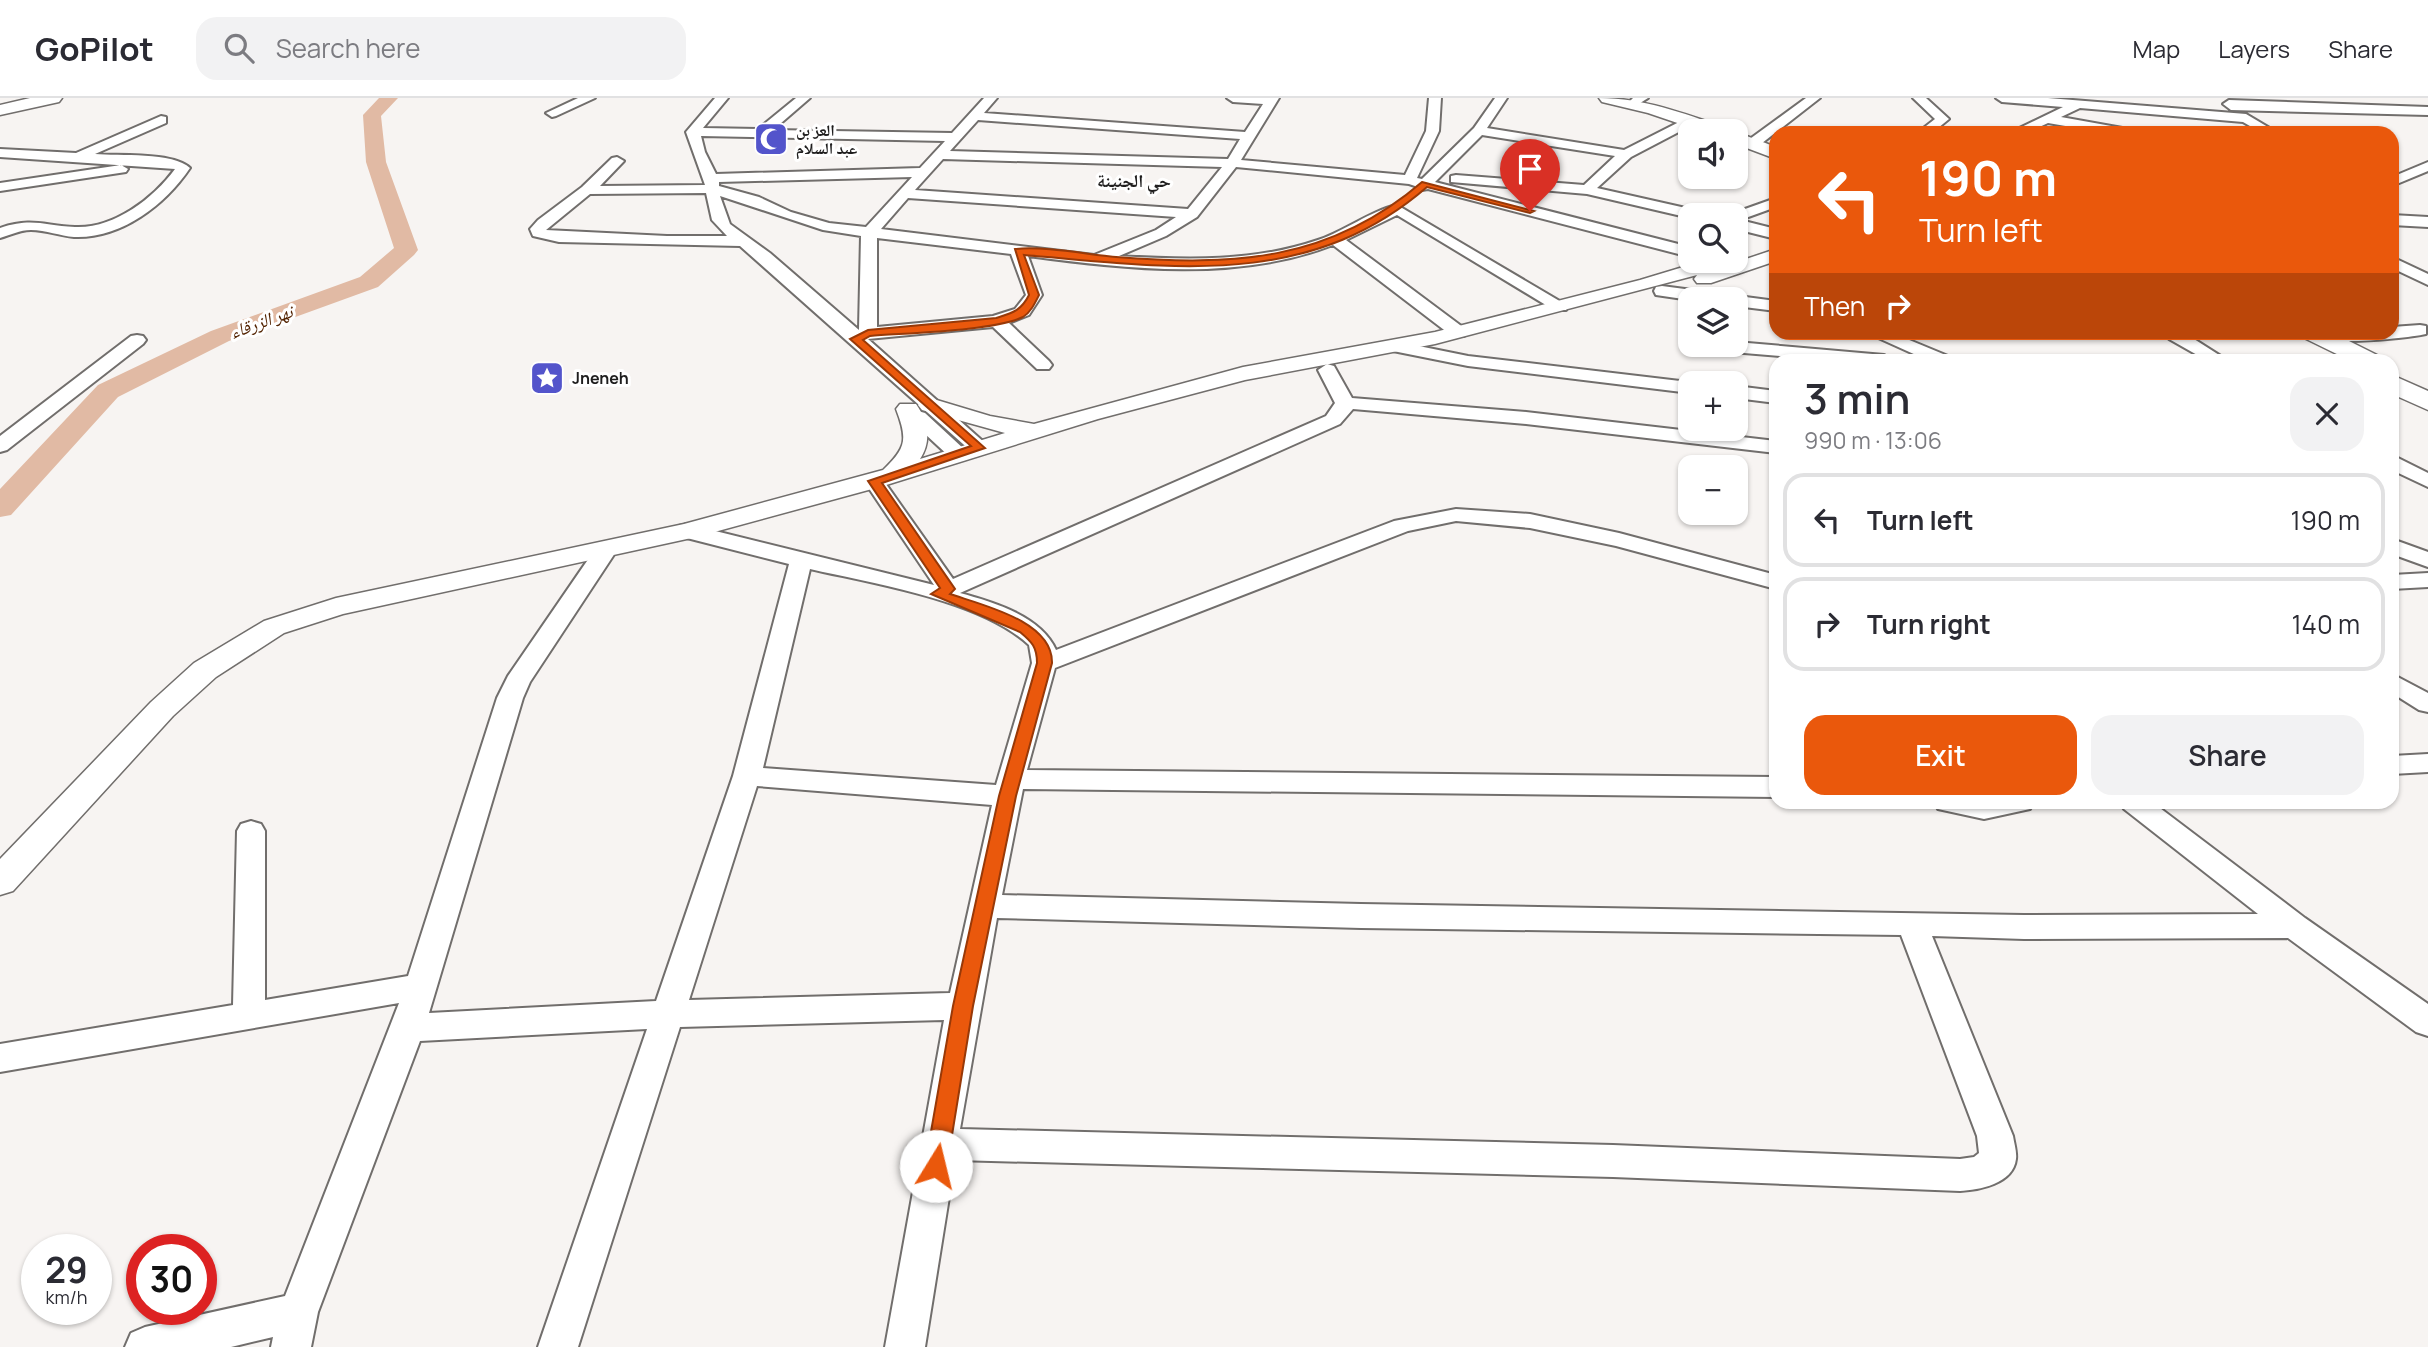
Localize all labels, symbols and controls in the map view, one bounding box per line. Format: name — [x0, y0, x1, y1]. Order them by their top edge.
search box — [196, 17, 686, 80]
text: GoPilot — [35, 26, 154, 71]
icon: search — [220, 29, 258, 67]
text: Search here — [276, 30, 420, 66]
text: Map — [2133, 32, 2180, 65]
text: Layers — [2218, 32, 2290, 65]
text: Share — [2328, 32, 2393, 65]
place label: العز بن عبد السلام — [796, 119, 857, 160]
map controls — [1678, 119, 1748, 525]
button: sound — [1678, 119, 1748, 189]
mosque icon: العز بن عبد السلام — [752, 120, 790, 158]
pin — [1500, 139, 1560, 211]
text: 190 m — [1919, 144, 2057, 211]
icon: arrive — [1511, 150, 1549, 188]
icon: left — [1804, 154, 1895, 245]
district label: حي الجنينة — [1097, 168, 1171, 195]
button: search — [1678, 203, 1748, 273]
text: Turn left — [1919, 208, 2043, 252]
button: layers — [1678, 287, 1748, 357]
icon: right — [1879, 287, 1917, 325]
text: Then — [1804, 288, 1865, 324]
water label: نهر الزرقاء — [226, 298, 299, 343]
place icon: Jneneh — [528, 359, 566, 397]
place label: Jneneh — [572, 367, 629, 389]
text: 3 min — [1804, 369, 1910, 427]
button: + — [1678, 371, 1748, 441]
button: close — [2290, 377, 2364, 451]
text: 990 m · 13:06 — [1804, 424, 1942, 456]
button: − — [1678, 455, 1748, 525]
icon: left — [1808, 501, 1846, 539]
text: Turn left — [1867, 502, 1974, 538]
text: 190 m — [2291, 502, 2360, 538]
icon: right — [1808, 605, 1846, 643]
text: Turn right — [1867, 606, 1991, 642]
text: 140 m — [2291, 606, 2360, 642]
button: Exit — [1804, 715, 2077, 795]
button: Share — [2091, 715, 2364, 795]
position arrow — [899, 1129, 973, 1203]
speed limit sign: 30 — [126, 1234, 217, 1325]
text: 29 — [45, 1246, 88, 1294]
text: km/h — [46, 1285, 87, 1309]

